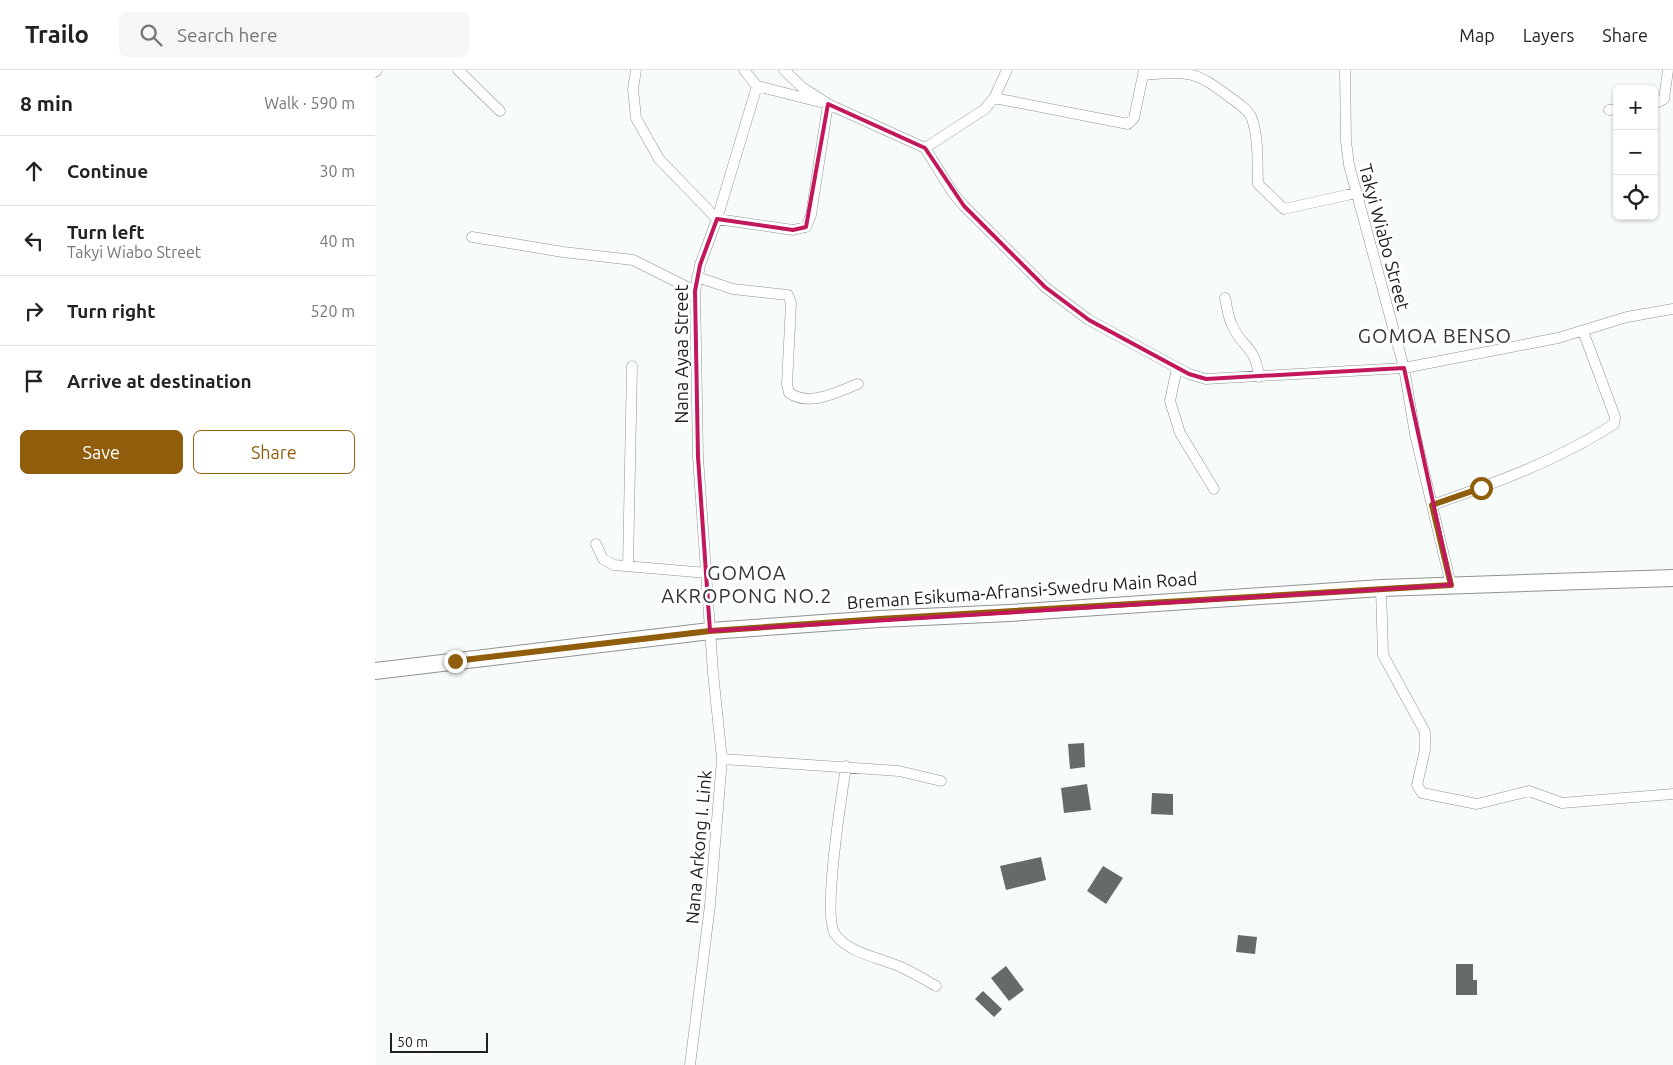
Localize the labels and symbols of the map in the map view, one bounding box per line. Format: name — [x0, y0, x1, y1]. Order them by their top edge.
street label: Takyi Wiabo Street — [1356, 162, 1414, 312]
street label: Nana Ayaa Street — [671, 285, 691, 423]
district label: GOMOA BENSO — [1358, 324, 1512, 347]
route start — [1470, 477, 1493, 500]
district label: GOMOA AKROPONG NO.2 — [661, 561, 833, 607]
street label: Breman Esikuma-Afransi-Swedru Main Road — [846, 568, 1198, 612]
route end — [444, 650, 467, 673]
street label: Nana Arkong I. Link — [681, 769, 715, 925]
scale bar — [390, 1030, 487, 1053]

